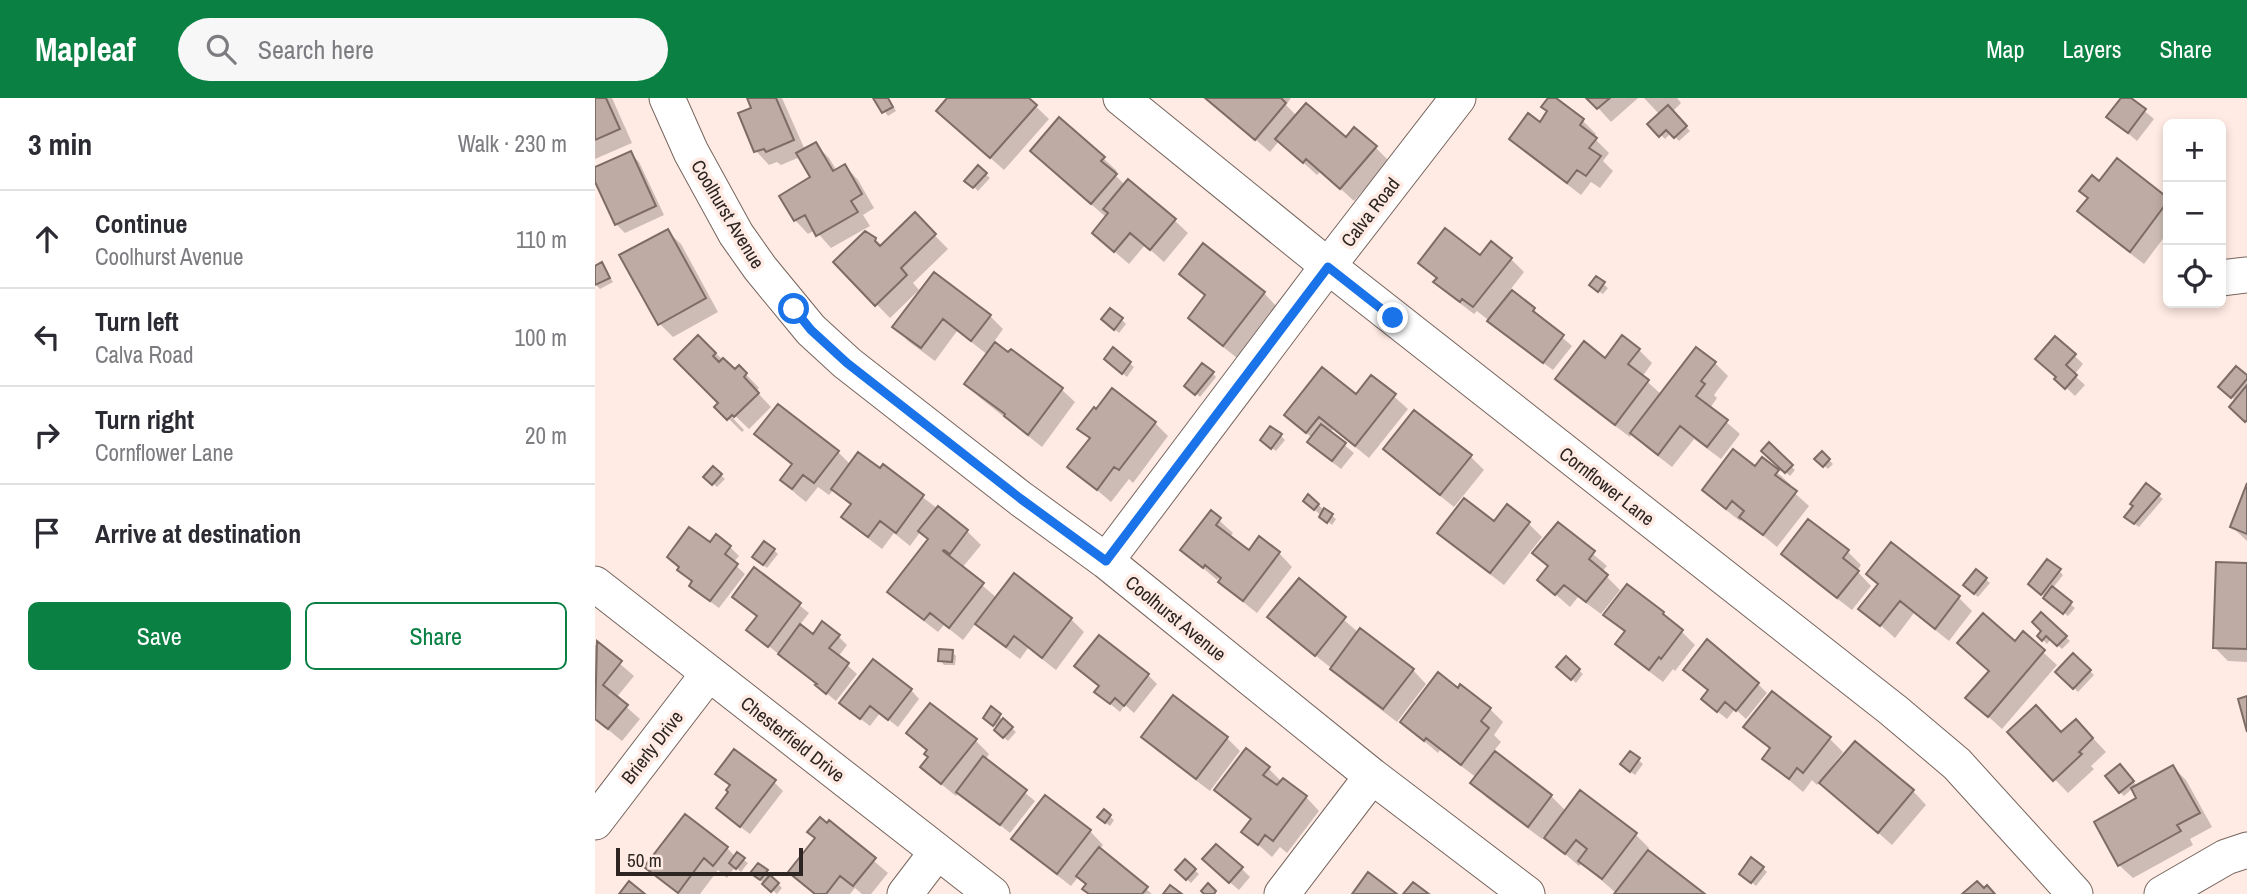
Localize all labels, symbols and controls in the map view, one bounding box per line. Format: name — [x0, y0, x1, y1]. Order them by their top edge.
search box — [178, 18, 668, 81]
text: Mapleaf — [35, 27, 136, 71]
icon: search — [202, 30, 240, 68]
text: Search here — [258, 32, 374, 67]
text: Map — [1986, 33, 2024, 65]
text: Layers — [2062, 33, 2121, 65]
text: Share — [2159, 33, 2212, 65]
map controls — [2163, 119, 2226, 308]
button: + — [2163, 119, 2226, 182]
text: 3 min — [28, 124, 92, 164]
text: Walk · 230 m — [458, 128, 567, 159]
street label: Coolhurst Avenue — [685, 155, 771, 273]
street label: Calva Road — [1335, 172, 1405, 252]
button: − — [2163, 182, 2226, 245]
text: Continue — [95, 206, 187, 241]
icon: ahead — [28, 220, 66, 258]
text: 110 m — [516, 224, 567, 255]
text: Coolhurst Avenue — [95, 241, 244, 272]
button: locate — [2163, 245, 2226, 308]
route start — [778, 293, 809, 324]
route end — [1377, 302, 1408, 333]
text: Turn left — [95, 304, 179, 339]
icon: left — [28, 318, 66, 356]
text: 100 m — [515, 322, 567, 353]
text: Calva Road — [95, 339, 194, 370]
text: Turn right — [95, 402, 194, 437]
icon: right — [28, 416, 66, 454]
text: 20 m — [525, 420, 567, 451]
text: Cornflower Lane — [95, 437, 233, 468]
street label: Cornflower Lane — [1554, 441, 1660, 531]
icon: arrive — [28, 514, 66, 552]
text: Arrive at destination — [95, 516, 301, 551]
street label: Coolhurst Avenue — [1120, 569, 1232, 667]
button: Save — [28, 602, 291, 670]
button: Share — [305, 602, 567, 670]
street label: Chesterfield Drive — [736, 690, 850, 788]
street label: Brierly Drive — [615, 705, 689, 789]
scale bar — [616, 845, 803, 877]
text: 50 m — [627, 847, 662, 873]

